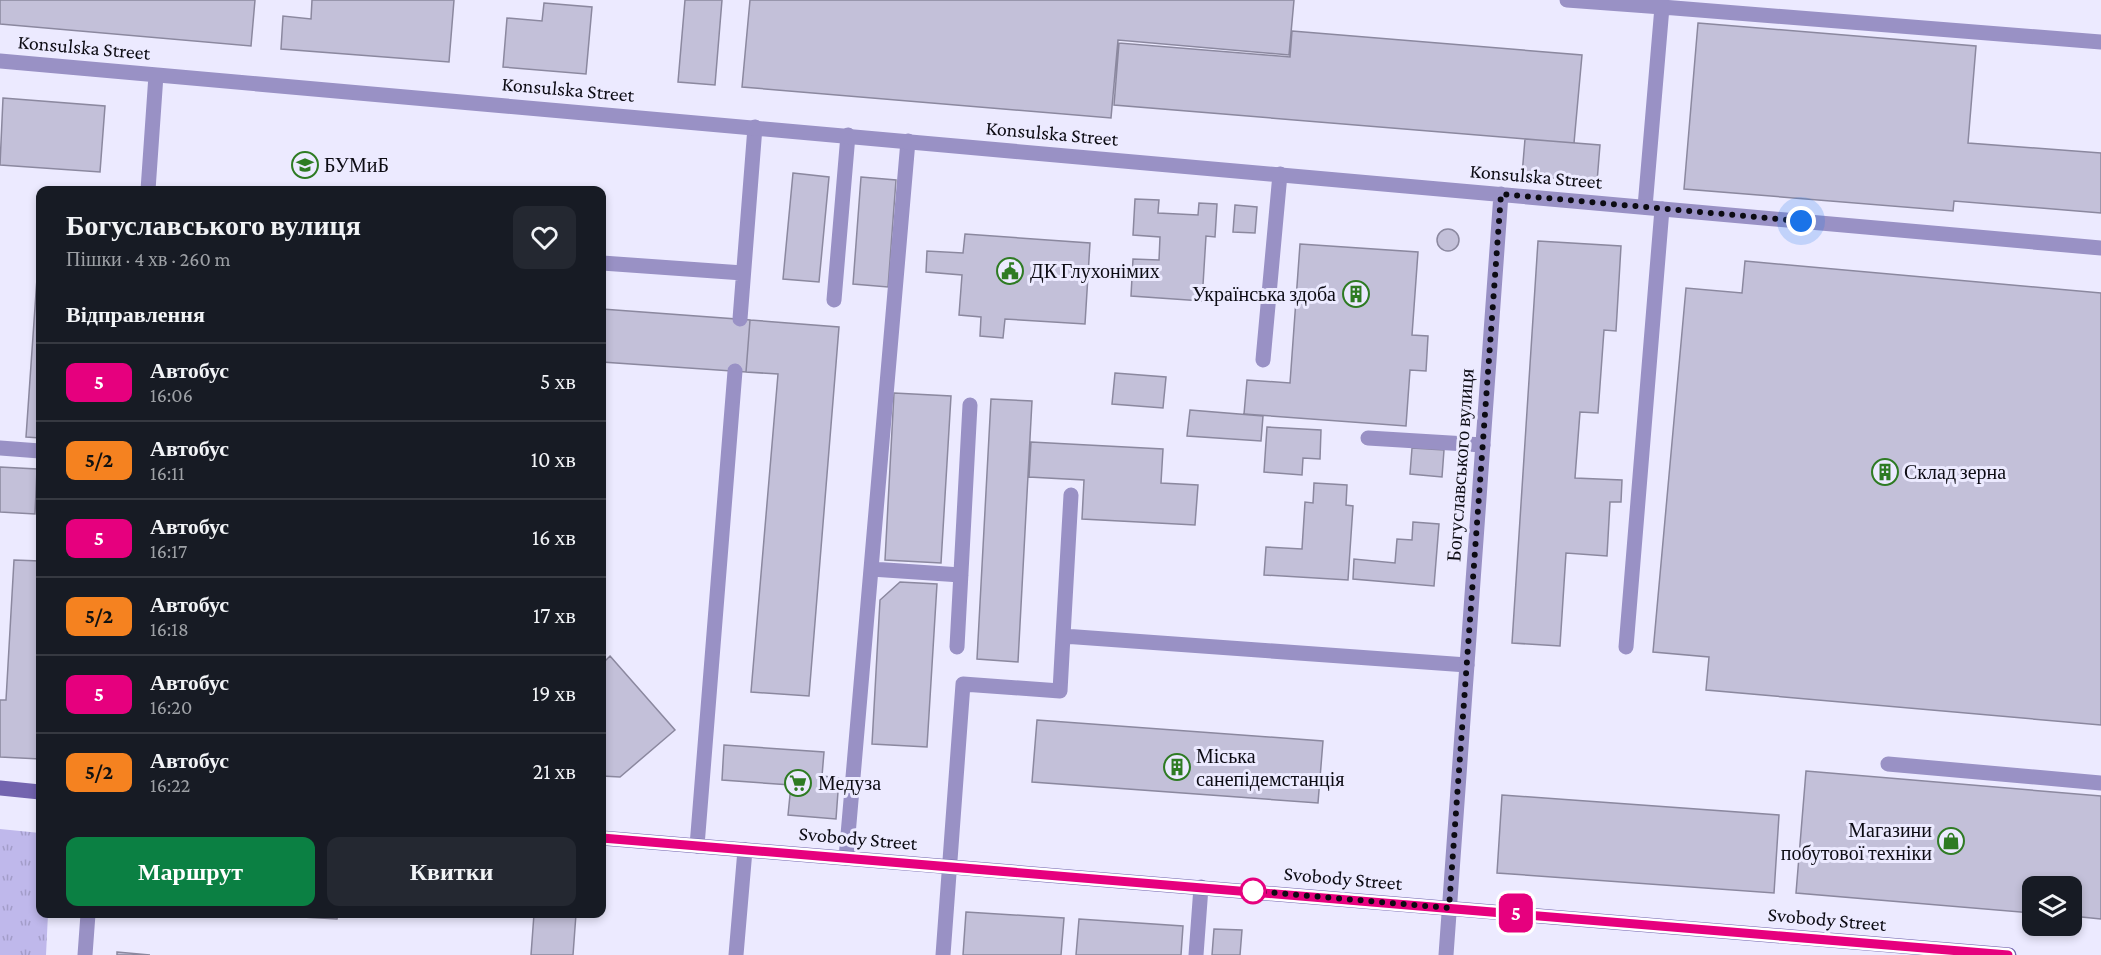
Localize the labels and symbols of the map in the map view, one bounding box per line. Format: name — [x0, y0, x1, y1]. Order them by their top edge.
street label: Konsulska Street — [17, 30, 151, 64]
street label: Konsulska Street — [501, 72, 635, 106]
street label: Konsulska Street — [985, 116, 1119, 150]
school or university icon: БУМиБ — [290, 150, 320, 180]
place label: БУМиБ — [324, 154, 389, 176]
street label: Konsulska Street — [1469, 159, 1603, 193]
your location — [1786, 206, 1816, 236]
public building icon: ДК Глухонімих — [995, 256, 1025, 286]
place label: ДК Глухонімих — [1030, 260, 1160, 283]
building icon: Українська здоба — [1341, 279, 1371, 309]
place label: Українська здоба — [1192, 283, 1336, 306]
street label: Богуславського вулиця — [1442, 368, 1479, 562]
building icon: Склад зерна — [1870, 457, 1900, 487]
place label: Склад зерна — [1904, 461, 2006, 484]
place label: Міська санепідемстанція — [1196, 745, 1344, 791]
building icon: Міська санепідемстанція — [1162, 752, 1192, 782]
supermarket icon: Медуза — [783, 768, 813, 798]
place label: Медуза — [818, 772, 881, 795]
place label: Магазини побутової техніки — [1781, 819, 1932, 865]
street label: Svobody Street — [798, 822, 918, 855]
shop icon: Магазини побутової техніки — [1936, 826, 1966, 856]
street label: Svobody Street — [1283, 862, 1403, 895]
unlabelled marker — [1240, 878, 1266, 904]
line badge: 5 — [1496, 894, 1535, 932]
street label: Svobody Street — [1767, 903, 1887, 936]

